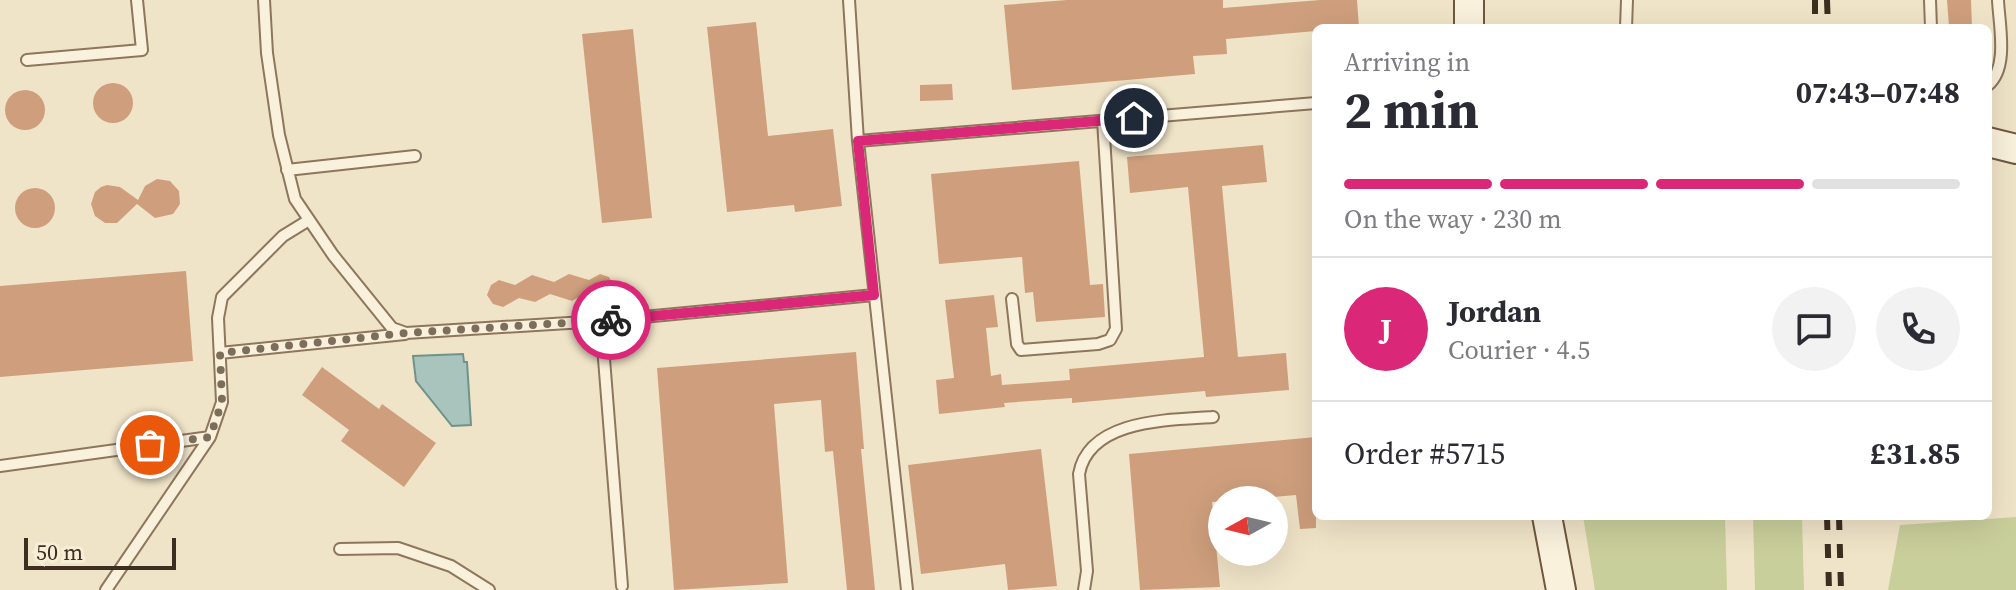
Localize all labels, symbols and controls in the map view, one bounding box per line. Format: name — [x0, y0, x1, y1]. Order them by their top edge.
text: Arriving in — [1344, 44, 1470, 80]
text: 07:43–07:48 — [1796, 72, 1960, 113]
text: 2 min — [1344, 74, 1479, 145]
pin — [1100, 84, 1168, 152]
icon: home — [1112, 96, 1156, 140]
text: On the way · 230 m — [1344, 201, 1562, 237]
courier — [571, 280, 651, 360]
button: chat — [1772, 287, 1856, 371]
button: phone — [1876, 287, 1960, 371]
text: Jordan — [1448, 291, 1541, 332]
icon: bike — [589, 298, 633, 342]
text: J — [1380, 309, 1392, 350]
text: Courier · 4.5 — [1448, 332, 1590, 368]
pin — [116, 411, 184, 479]
icon: bag — [128, 423, 172, 467]
text: Order #5715 — [1344, 433, 1505, 474]
text: £31.85 — [1870, 433, 1960, 474]
north arrow — [1208, 486, 1288, 566]
map controls — [1208, 486, 1288, 566]
scale bar — [24, 534, 176, 570]
text: 50 m — [36, 537, 83, 567]

